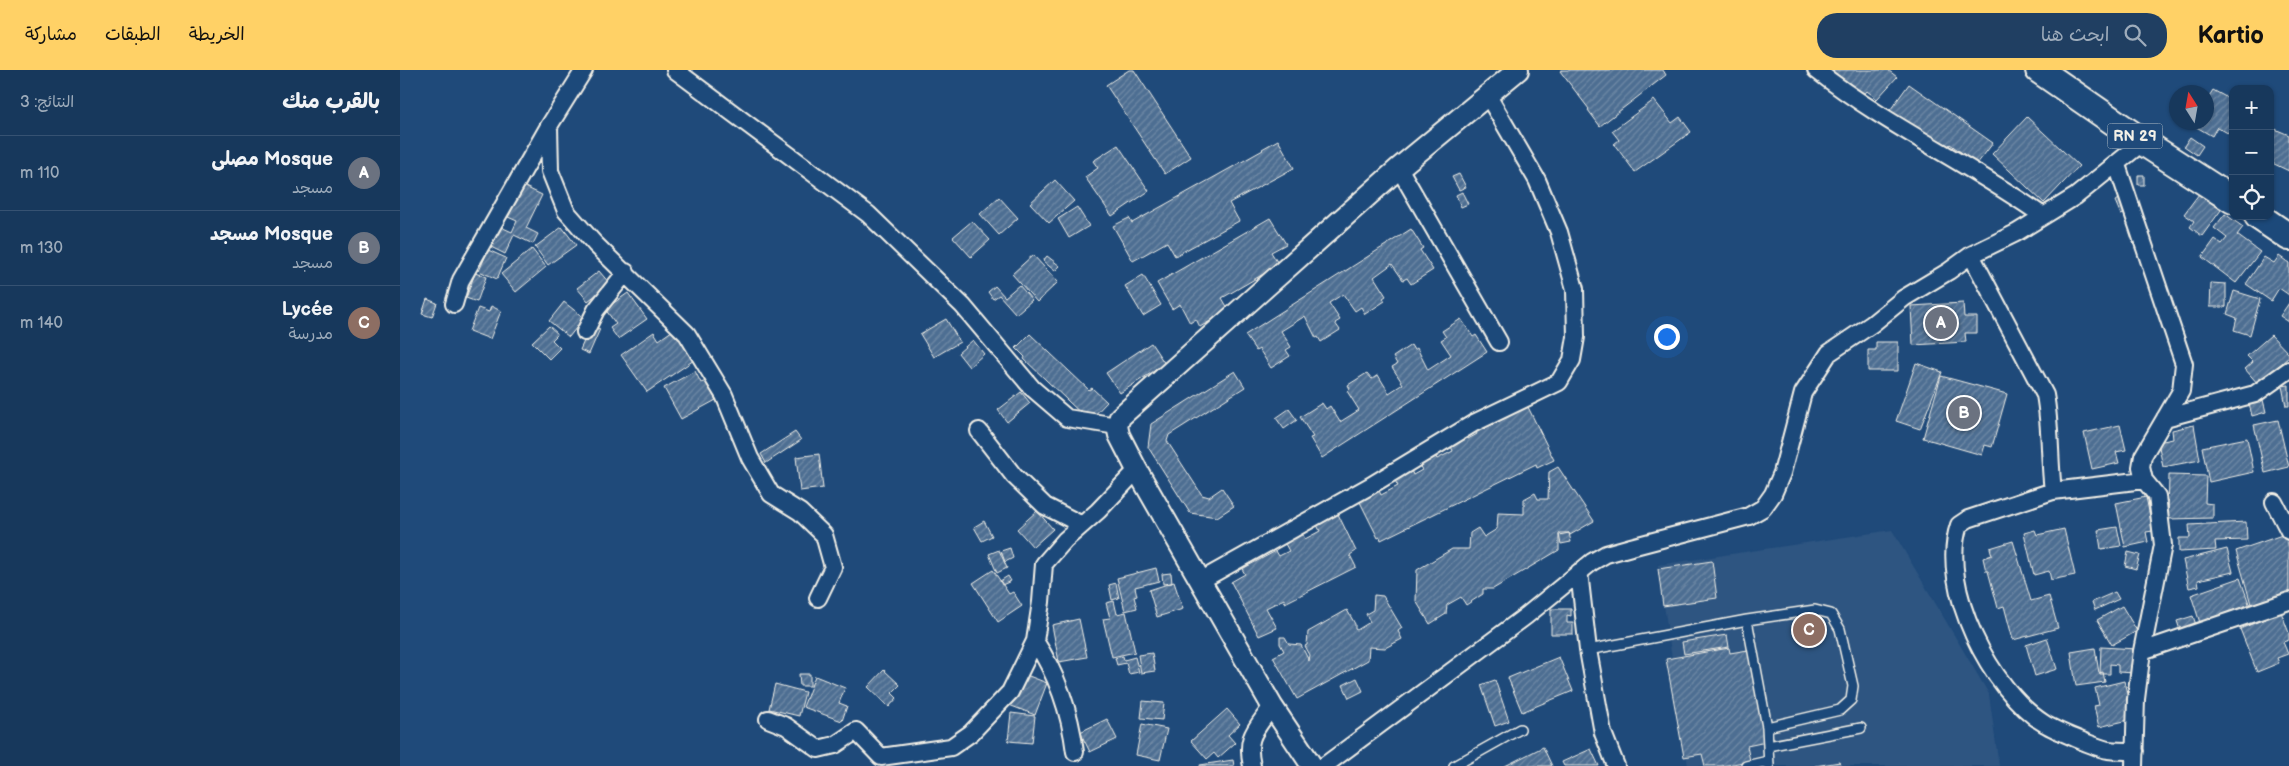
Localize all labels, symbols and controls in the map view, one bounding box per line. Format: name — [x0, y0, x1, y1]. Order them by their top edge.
search box — [1817, 13, 2167, 58]
icon: search — [2121, 21, 2149, 49]
text: Kartio — [2197, 21, 2264, 50]
text: مشاركة — [25, 24, 77, 45]
text: الطبقات — [105, 24, 161, 45]
text: الخريطة — [189, 24, 245, 45]
text: ابحث هنا — [2041, 24, 2109, 47]
north arrow — [2169, 85, 2214, 130]
map controls — [2229, 85, 2274, 220]
button: + — [2229, 85, 2274, 130]
text: بالقرب منك — [282, 89, 380, 114]
text: النتائج: 3 — [20, 93, 74, 112]
road number: RN 29 — [2108, 124, 2162, 148]
button: − — [2229, 130, 2274, 175]
text: Mosque مصلى — [211, 148, 333, 171]
text: 110 m — [20, 164, 59, 183]
text: A — [359, 164, 369, 183]
button: locate — [2229, 175, 2274, 220]
text: مسجد — [292, 179, 333, 198]
text: Mosque مسجد — [210, 223, 333, 246]
text: 130 m — [20, 239, 63, 258]
text: B — [358, 239, 370, 258]
text: مسجد — [292, 254, 333, 273]
text: Lycée — [282, 298, 333, 321]
pin: A — [1925, 304, 1957, 342]
text: 140 m — [20, 314, 63, 333]
text: C — [358, 314, 370, 333]
your location — [1654, 324, 1680, 350]
text: مدرسة — [288, 325, 333, 344]
pin: B — [1948, 394, 1980, 432]
pin: C — [1793, 611, 1825, 649]

